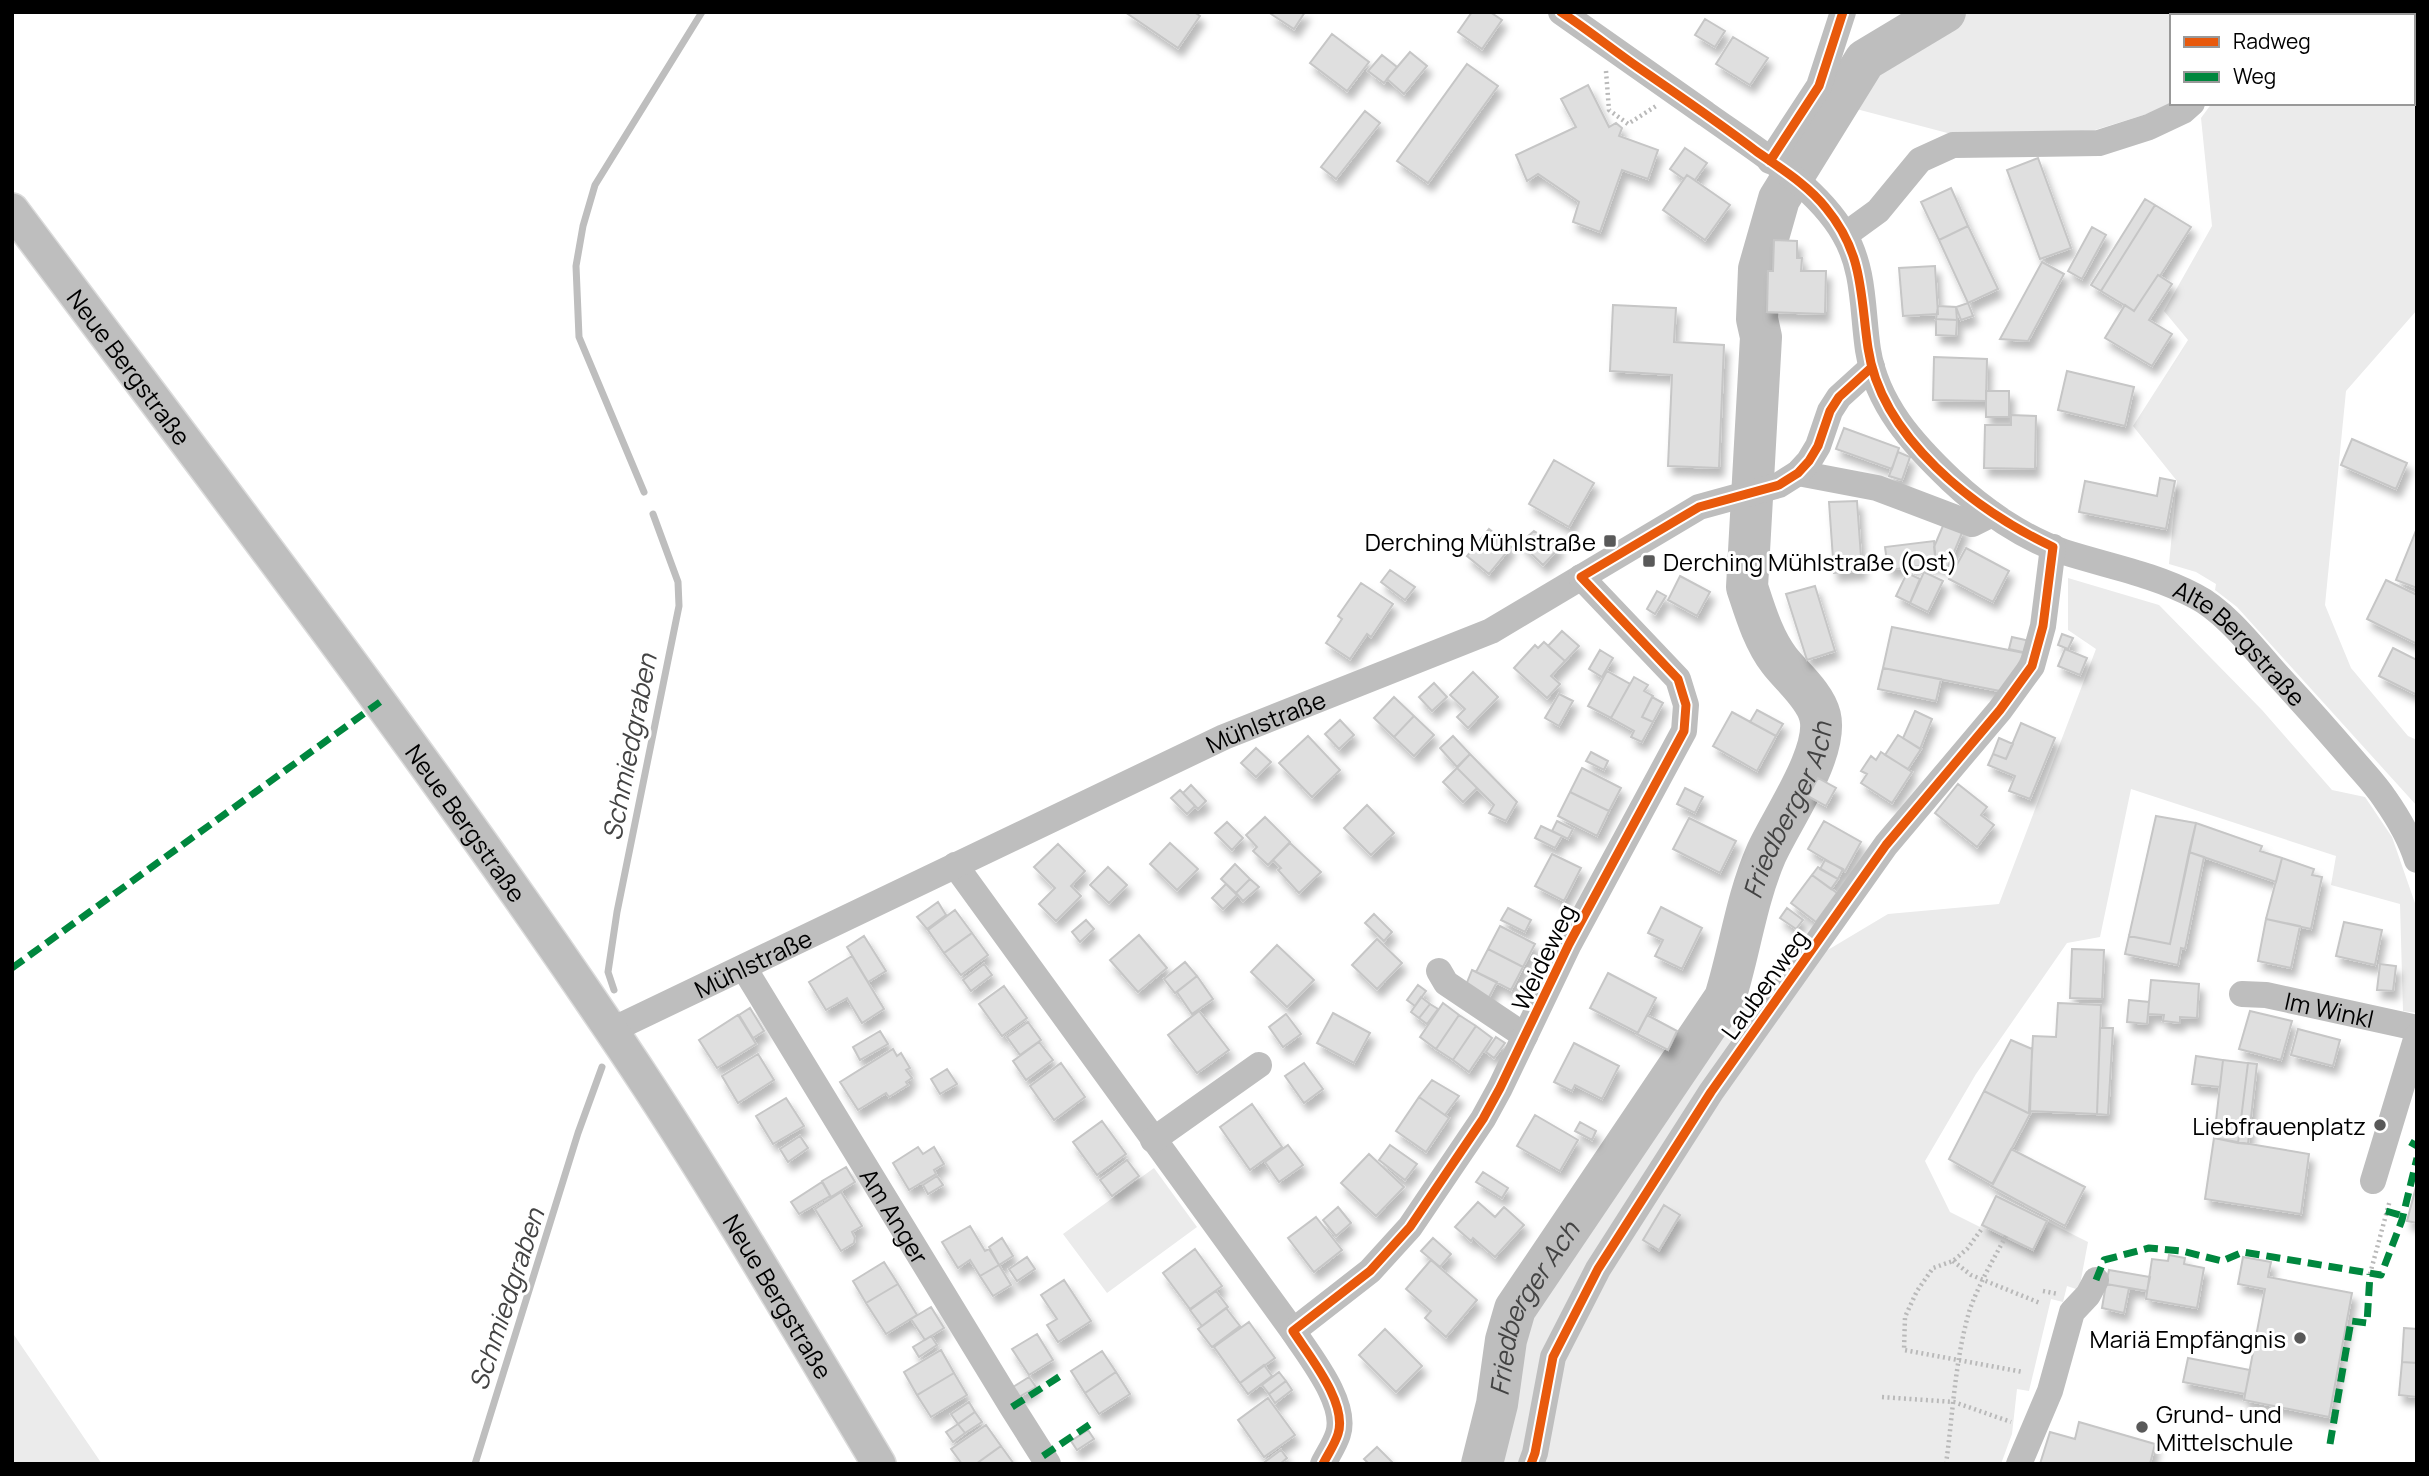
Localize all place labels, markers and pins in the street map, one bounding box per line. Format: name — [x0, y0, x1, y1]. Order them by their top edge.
place label: Derching Mühlstraße — [1365, 525, 1596, 558]
marker: Derching Mühlstraße — [1602, 533, 1618, 549]
place label: Derching Mühlstraße (Ost) — [1663, 545, 1958, 578]
marker: Derching Mühlstraße (Ost) — [1641, 553, 1657, 569]
place label: Liebfrauenplatz — [2192, 1109, 2366, 1142]
marker: Liebfrauenplatz — [2372, 1117, 2388, 1133]
place label: Mariä Empfängnis — [2089, 1322, 2286, 1355]
marker: Mariä Empfängnis — [2292, 1330, 2308, 1346]
place label: Grund- und Mittelschule — [2156, 1397, 2293, 1458]
marker: Grund- und Mittelschule — [2134, 1419, 2150, 1435]

